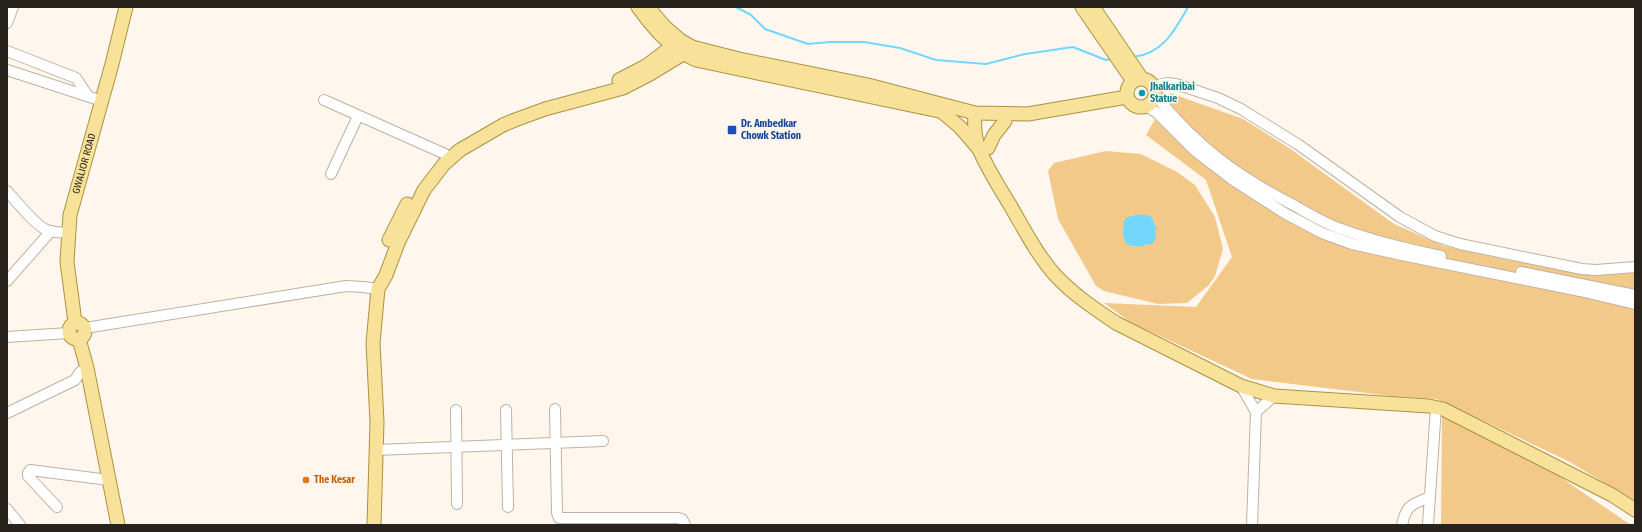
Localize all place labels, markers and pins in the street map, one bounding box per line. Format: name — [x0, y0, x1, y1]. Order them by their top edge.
place label: Jhalkaribai Statue — [1149, 81, 1195, 105]
marker: Jhalkaribai Statue — [1137, 88, 1147, 98]
place label: Dr. Ambedkar Chowk Station — [741, 118, 801, 142]
marker: Dr. Ambedkar Chowk Station — [726, 124, 738, 136]
place label: The Kesar — [314, 474, 355, 486]
marker: The Kesar — [301, 475, 311, 485]

